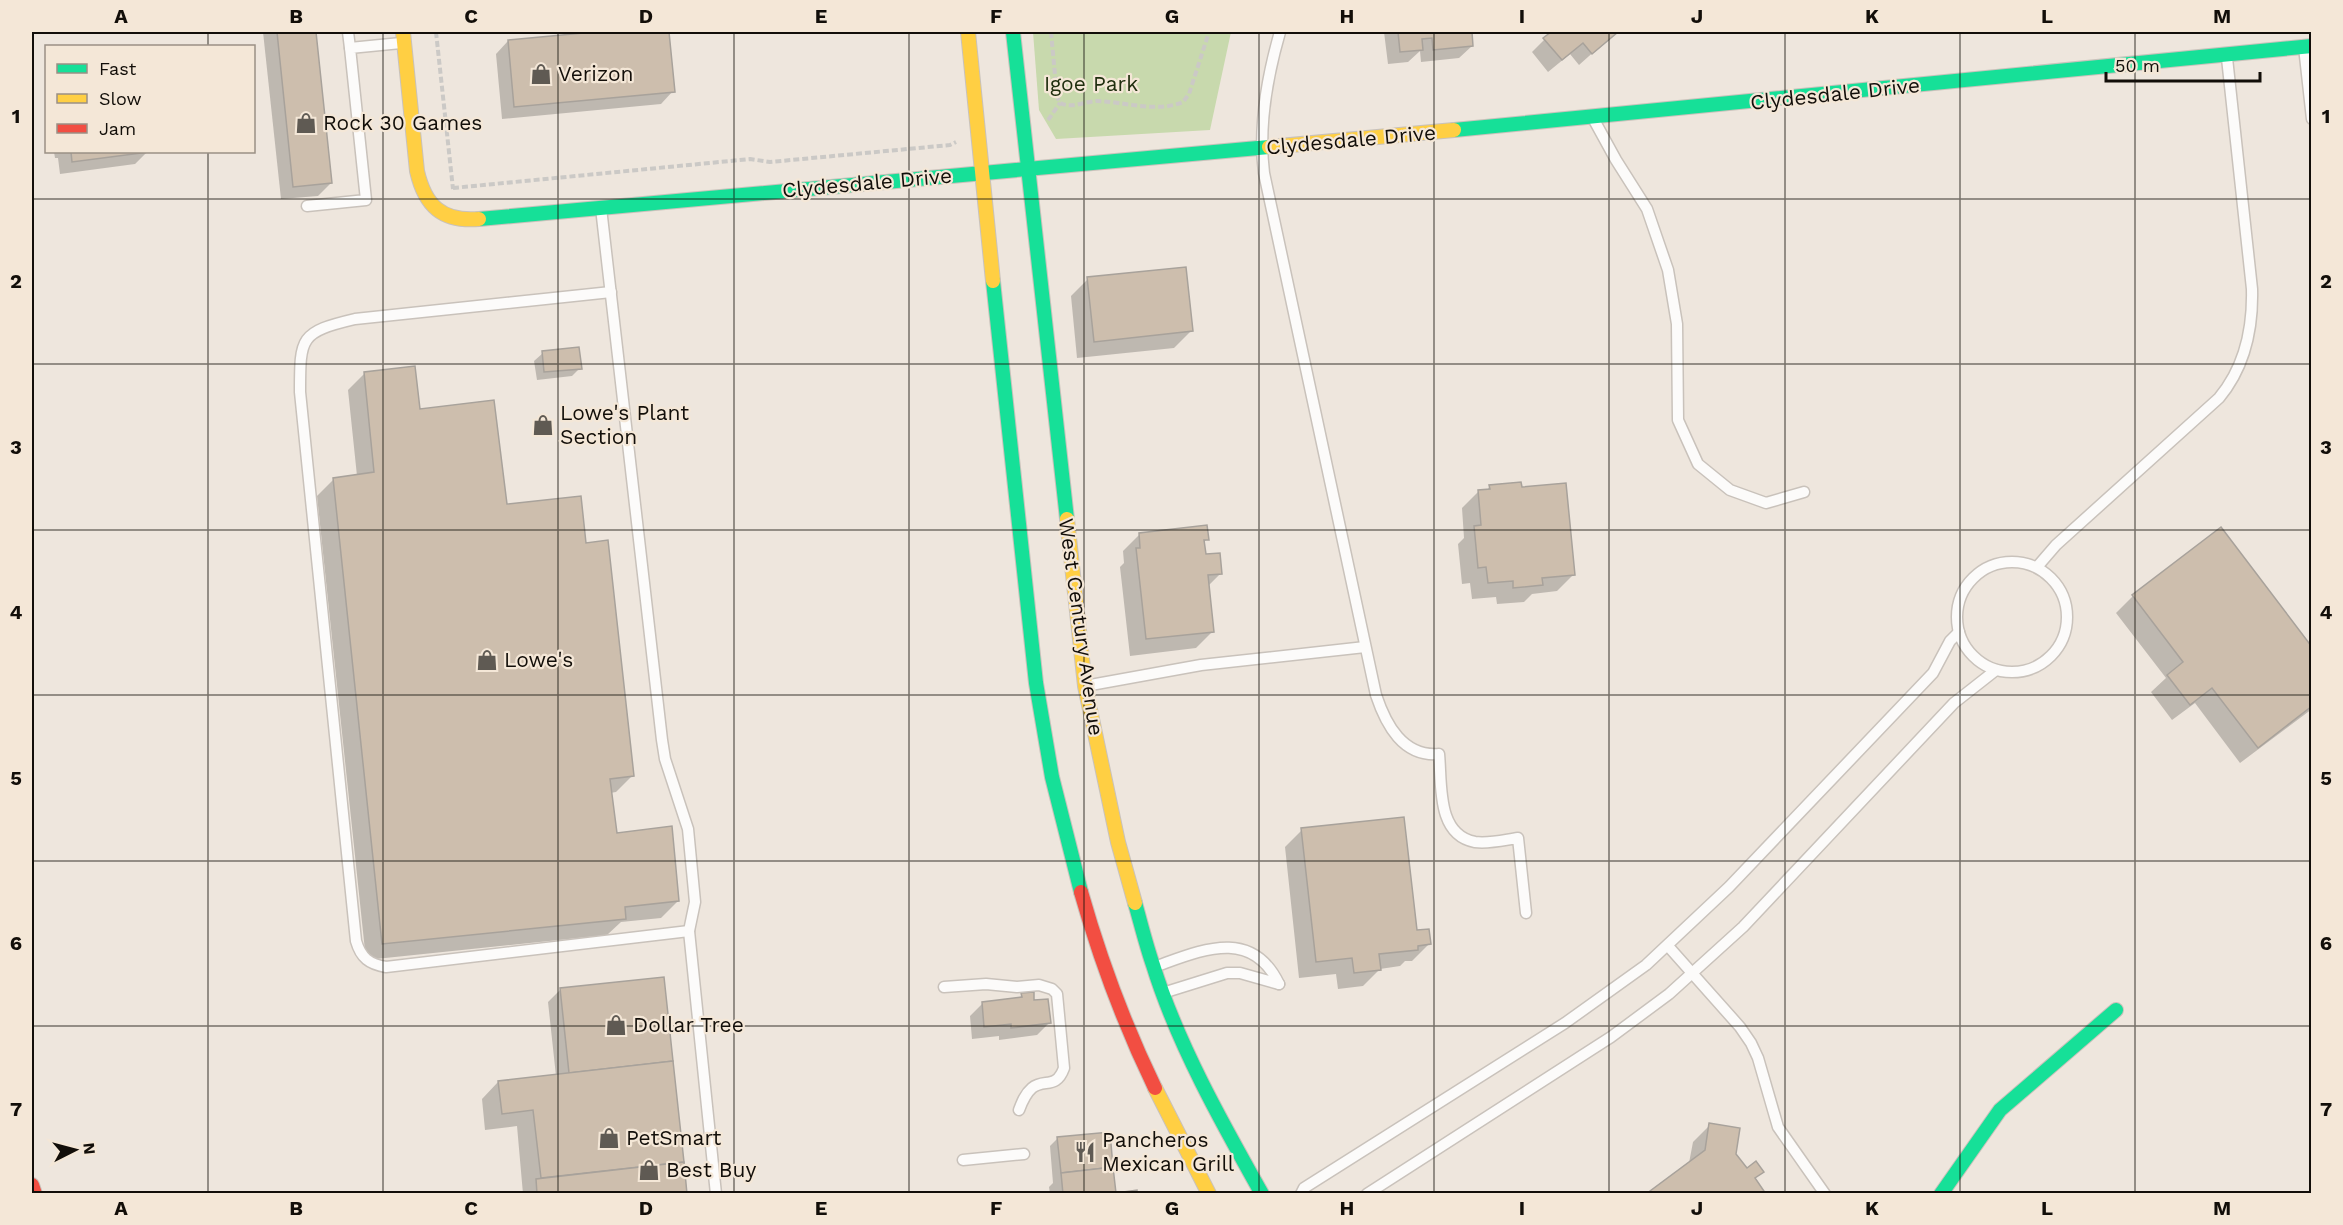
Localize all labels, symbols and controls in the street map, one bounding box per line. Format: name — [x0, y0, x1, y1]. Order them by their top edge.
text: A — [114, 4, 128, 28]
text: B — [289, 4, 303, 28]
text: C — [464, 4, 478, 28]
text: D — [639, 4, 653, 28]
text: E — [815, 4, 827, 28]
text: F — [990, 4, 1002, 28]
text: G — [1165, 4, 1179, 28]
text: H — [1340, 4, 1354, 28]
text: I — [1519, 4, 1525, 28]
text: J — [1691, 4, 1703, 28]
text: K — [1865, 4, 1879, 28]
text: L — [2041, 4, 2053, 28]
text: M — [2213, 4, 2231, 28]
legend — [45, 45, 255, 153]
scale bar — [2106, 45, 2260, 83]
text: 50 m — [2115, 55, 2160, 76]
text: Fast — [99, 58, 137, 79]
place label: Verizon — [558, 61, 634, 86]
shop icon: Verizon — [529, 62, 553, 86]
park label: Igoe Park — [1044, 71, 1138, 96]
street label: Clydesdale Drive — [1749, 72, 1921, 115]
text: Slow — [99, 88, 142, 109]
text: 1 — [12, 104, 20, 128]
text: 1 — [2322, 104, 2330, 128]
place label: Rock 30 Games — [323, 110, 482, 135]
shop icon: Rock 30 Games — [294, 111, 318, 135]
text: Jam — [99, 118, 136, 139]
street label: Clydesdale Drive — [1265, 120, 1437, 159]
street label: Clydesdale Drive — [781, 163, 953, 202]
text: 2 — [10, 269, 22, 293]
text: 2 — [2320, 269, 2332, 293]
place label: Lowe's Plant Section — [560, 400, 689, 449]
shop icon: Lowe's Plant Section — [531, 413, 555, 437]
text: 3 — [10, 435, 22, 459]
text: 3 — [2320, 435, 2332, 459]
street label: West Century Avenue — [1054, 517, 1109, 737]
text: 4 — [10, 600, 23, 624]
text: 4 — [2320, 600, 2333, 624]
place label: Lowe's — [504, 647, 573, 672]
shop icon: Lowe's — [475, 648, 499, 672]
text: 5 — [10, 766, 22, 790]
text: 5 — [2320, 766, 2332, 790]
text: 6 — [10, 931, 22, 955]
text: 6 — [2320, 931, 2332, 955]
place label: Dollar Tree — [633, 1012, 744, 1037]
shop icon: Dollar Tree — [604, 1013, 628, 1037]
text: 7 — [10, 1097, 22, 1121]
text: 7 — [2320, 1097, 2332, 1121]
north arrow — [45, 1120, 105, 1180]
place label: PetSmart — [626, 1125, 721, 1150]
shop icon: PetSmart — [597, 1126, 621, 1150]
place label: Pancheros Mexican Grill — [1102, 1127, 1235, 1176]
restaurant icon: Pancheros Mexican Grill — [1073, 1140, 1097, 1164]
text: N — [79, 1142, 99, 1155]
place label: Best Buy — [666, 1157, 757, 1182]
shop icon: Best Buy — [637, 1158, 661, 1182]
text: A — [114, 1196, 128, 1220]
text: B — [289, 1196, 303, 1220]
text: C — [464, 1196, 478, 1220]
text: D — [639, 1196, 653, 1220]
text: E — [815, 1196, 827, 1220]
text: F — [990, 1196, 1002, 1220]
text: G — [1165, 1196, 1179, 1220]
text: H — [1340, 1196, 1354, 1220]
text: I — [1519, 1196, 1525, 1220]
text: J — [1691, 1196, 1703, 1220]
text: K — [1865, 1196, 1879, 1220]
text: L — [2041, 1196, 2053, 1220]
text: M — [2213, 1196, 2231, 1220]

